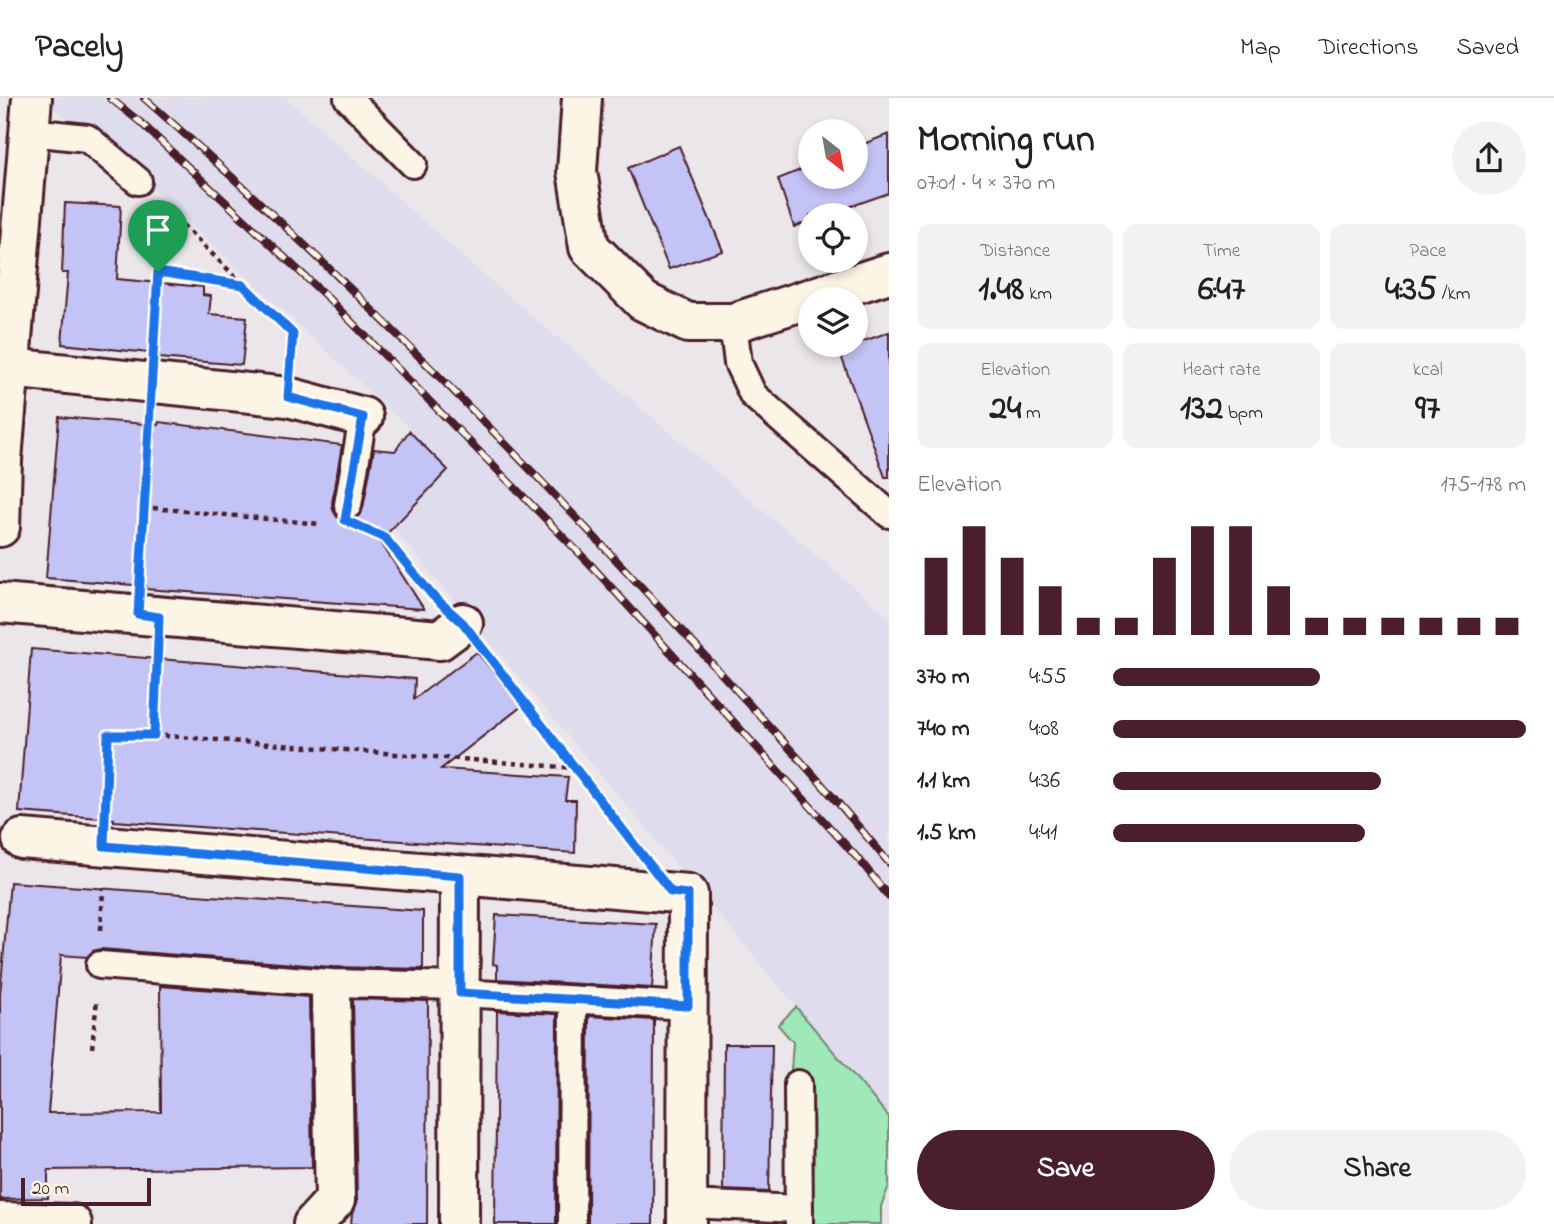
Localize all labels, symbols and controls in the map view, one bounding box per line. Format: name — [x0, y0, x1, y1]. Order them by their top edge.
text: Pacely — [35, 24, 123, 72]
text: Map — [1240, 31, 1281, 66]
text: Directions — [1319, 31, 1418, 66]
text: Saved — [1456, 31, 1519, 66]
text: Morning run — [917, 113, 1095, 169]
north arrow — [798, 119, 868, 189]
map controls — [798, 119, 868, 357]
button: share — [1452, 121, 1526, 195]
text: 07:01 · 4 × 370 m — [917, 167, 1055, 200]
pin — [128, 200, 188, 272]
button: locate — [798, 203, 868, 273]
icon: arrive — [139, 211, 177, 249]
text: Distance — [980, 238, 1050, 265]
text: Time — [1203, 238, 1240, 265]
text: Pace — [1409, 238, 1446, 265]
text: 1.48 — [978, 265, 1024, 316]
text: 6:47 — [1198, 265, 1245, 316]
text: 4:35 — [1385, 265, 1437, 316]
text: km — [1024, 281, 1052, 308]
text: /km — [1437, 281, 1471, 308]
button: layers — [798, 287, 868, 357]
text: Elevation — [980, 357, 1050, 384]
text: Heart rate — [1183, 357, 1260, 384]
text: kcal — [1413, 357, 1443, 384]
text: 24 — [990, 384, 1021, 435]
text: 132 — [1180, 384, 1223, 435]
text: 97 — [1415, 384, 1440, 435]
text: m — [1021, 400, 1041, 427]
text: bpm — [1223, 400, 1263, 427]
text: Elevation — [917, 469, 1002, 502]
text: 175–178 m — [1440, 469, 1526, 502]
text: 370 m — [917, 661, 970, 694]
text: 4:55 — [1029, 661, 1067, 694]
text: 740 m — [917, 713, 970, 746]
text: 4:08 — [1029, 713, 1059, 746]
text: 1.1 km — [917, 765, 970, 798]
text: 4:36 — [1029, 765, 1060, 798]
text: 1.5 km — [917, 817, 976, 850]
text: 4:41 — [1029, 817, 1057, 850]
button: Save — [917, 1130, 1215, 1210]
button: Share — [1229, 1130, 1526, 1210]
scale bar — [21, 1175, 150, 1207]
text: 20 m — [32, 1176, 69, 1203]

